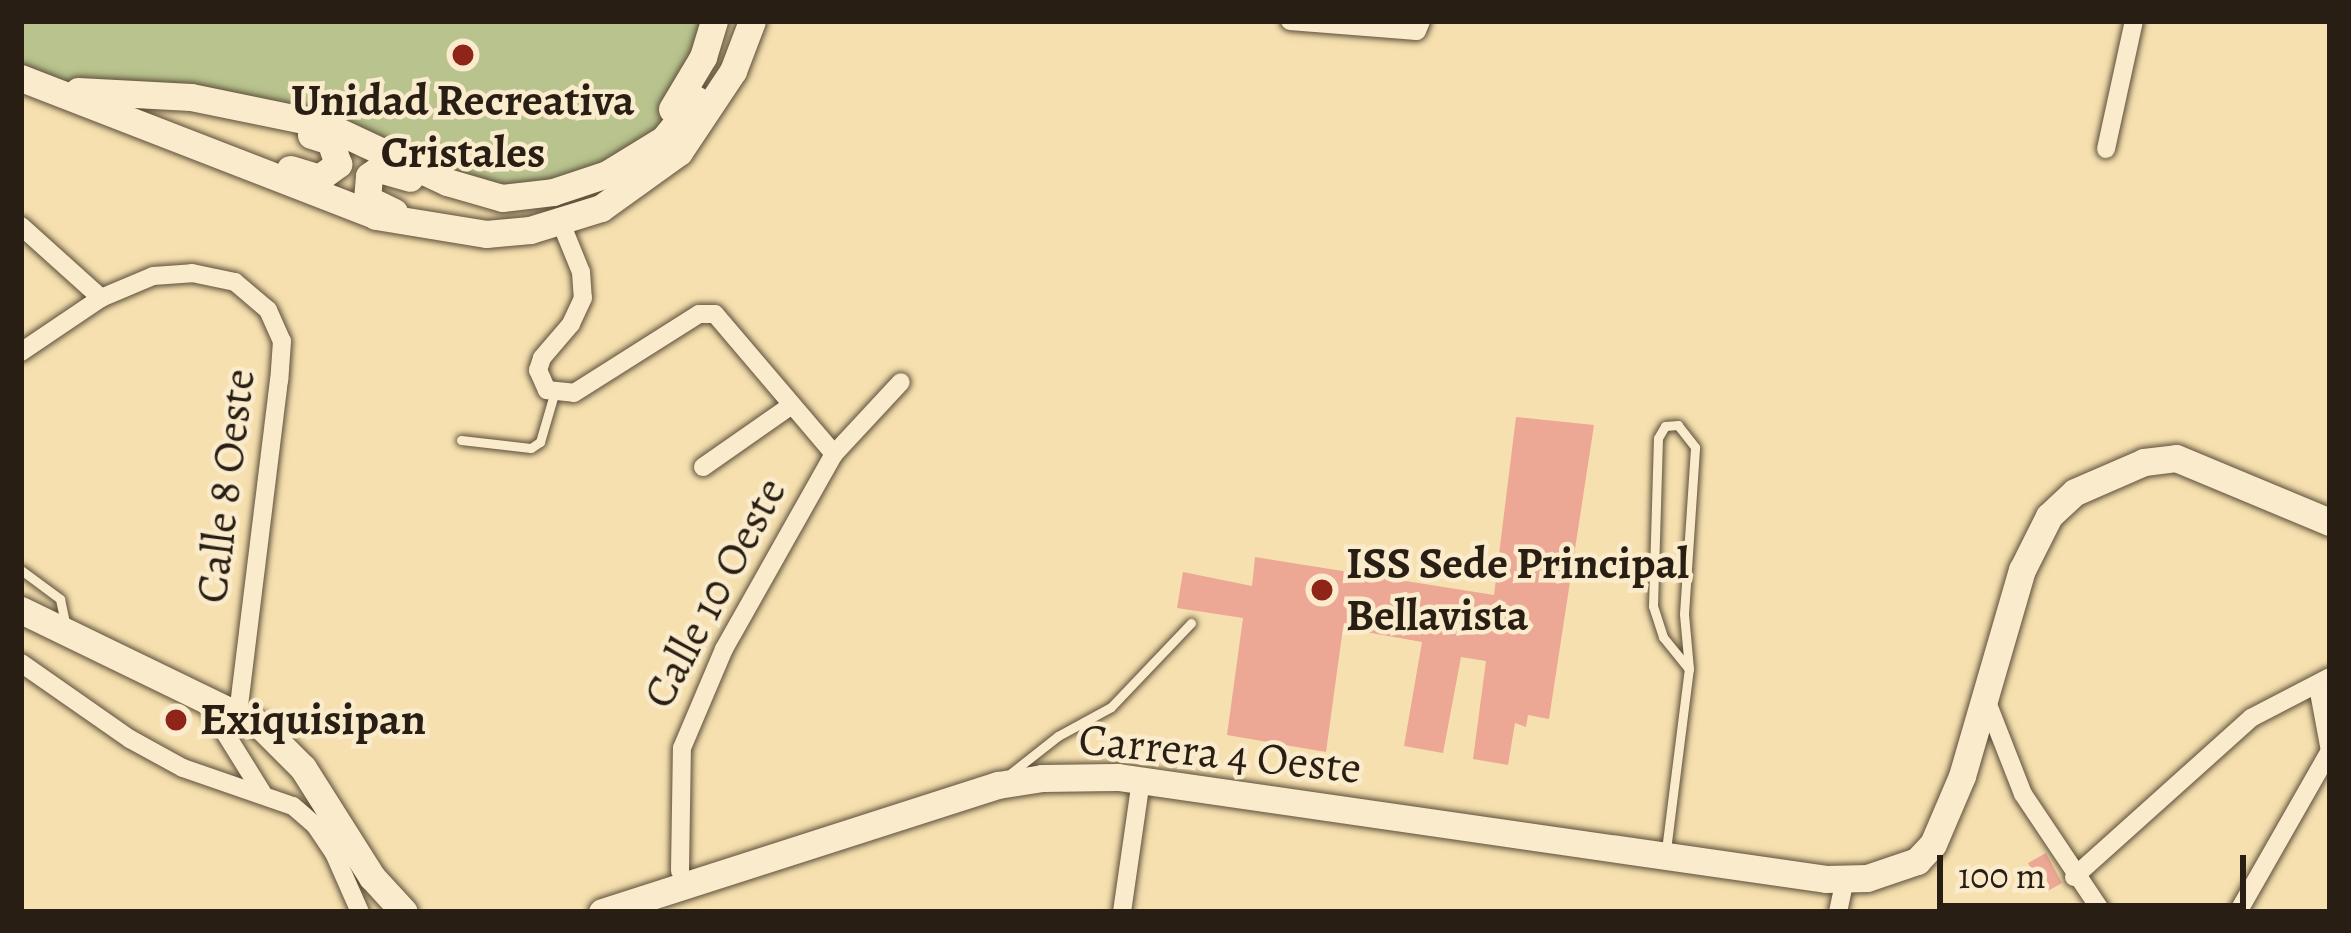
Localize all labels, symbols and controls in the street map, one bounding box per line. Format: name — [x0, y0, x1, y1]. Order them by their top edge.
marker: Unidad Recreativa Cristales — [450, 42, 476, 68]
place label: Unidad Recreativa Cristales — [291, 74, 635, 180]
street label: Calle 8 Oeste — [185, 366, 267, 606]
street label: Calle 10 Oeste — [632, 469, 798, 717]
place label: ISS Sede Principal Bellavista — [1346, 537, 1689, 643]
marker: ISS Sede Principal Bellavista — [1309, 577, 1335, 603]
place label: Exiquisipan — [200, 693, 426, 747]
marker: Exiquisipan — [163, 707, 189, 733]
street label: Carrera 4 Oeste — [1076, 712, 1364, 796]
scale bar — [1943, 831, 2252, 905]
text: 100 m — [1958, 851, 2046, 900]

